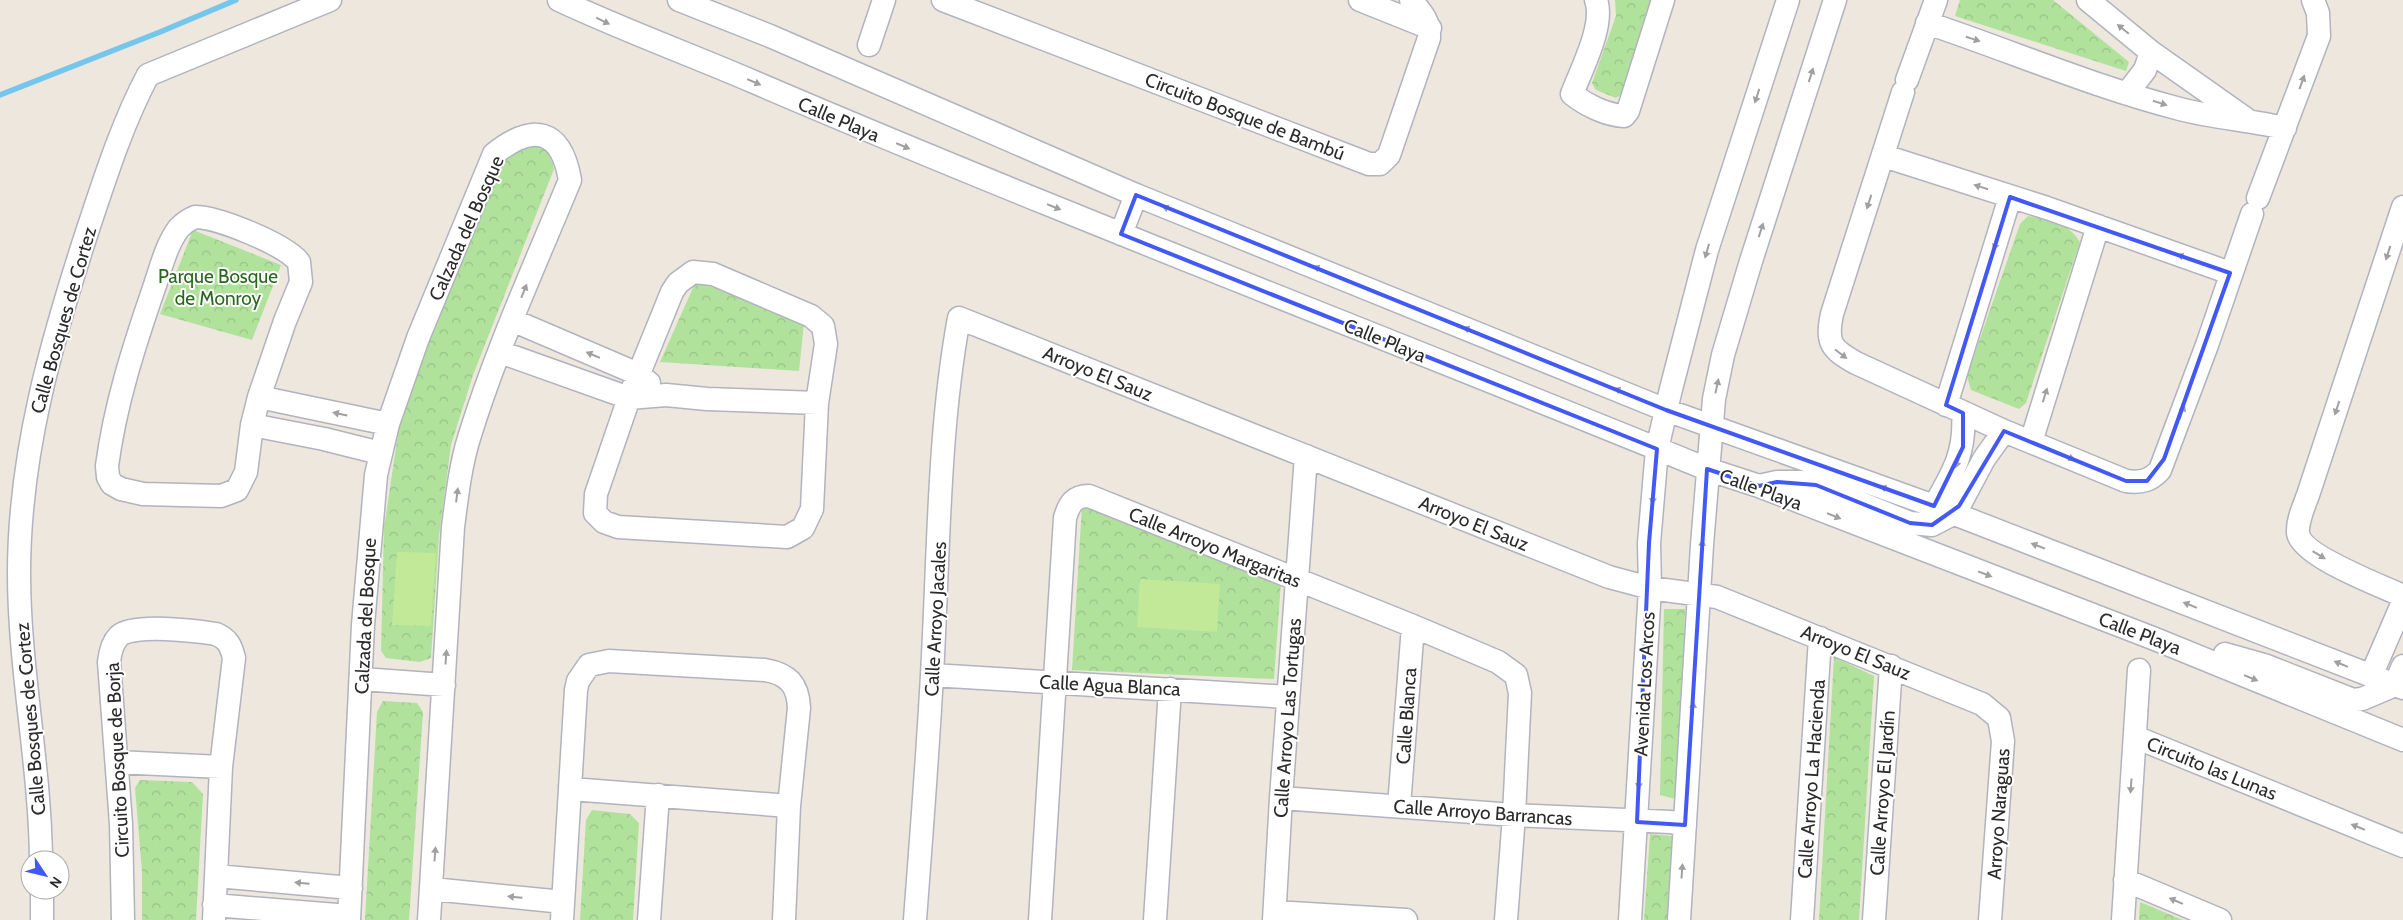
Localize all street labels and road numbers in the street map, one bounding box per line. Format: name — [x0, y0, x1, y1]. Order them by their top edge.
street label: Circuito Bosque de Bambú — [1142, 68, 1348, 165]
street label: Calle Playa — [795, 92, 883, 147]
street label: Calzada del Bosque — [424, 152, 509, 304]
street label: Calle Bosques de Cortez — [26, 224, 101, 416]
street label: Calle Playa — [1340, 314, 1429, 367]
street label: Arroyo El Sauz — [1040, 341, 1156, 406]
street label: Calle Playa — [1716, 464, 1805, 515]
street label: Arroyo El Sauz — [1416, 491, 1532, 556]
street label: Calle Arroyo Margaritas — [1125, 502, 1304, 593]
street label: Calzada del Bosque — [350, 537, 381, 695]
street label: Calle Arroyo Jacales — [920, 541, 951, 697]
street label: Calle Playa — [2095, 607, 2184, 660]
street label: Avenida Los Arcos — [1629, 611, 1660, 757]
street label: Calle Arroyo Las Tortugas — [1269, 617, 1306, 819]
street label: Arroyo El Sauz — [1798, 620, 1914, 685]
street label: Calle Bosques de Cortez — [11, 622, 50, 816]
street label: Circuito Bosque de Borja — [101, 662, 134, 858]
street label: Calle Blanca — [1392, 667, 1421, 765]
street label: Calle Agua Blanca — [1039, 670, 1181, 701]
street label: Calle Arroyo La Hacienda — [1793, 679, 1830, 879]
street label: Calle Arroyo El Jardín — [1865, 710, 1900, 876]
street label: Circuito las Lunas — [2143, 732, 2280, 805]
street label: Arroyo Naraguas — [1982, 747, 2015, 880]
street label: Calle Arroyo Barrancas — [1393, 795, 1573, 830]

